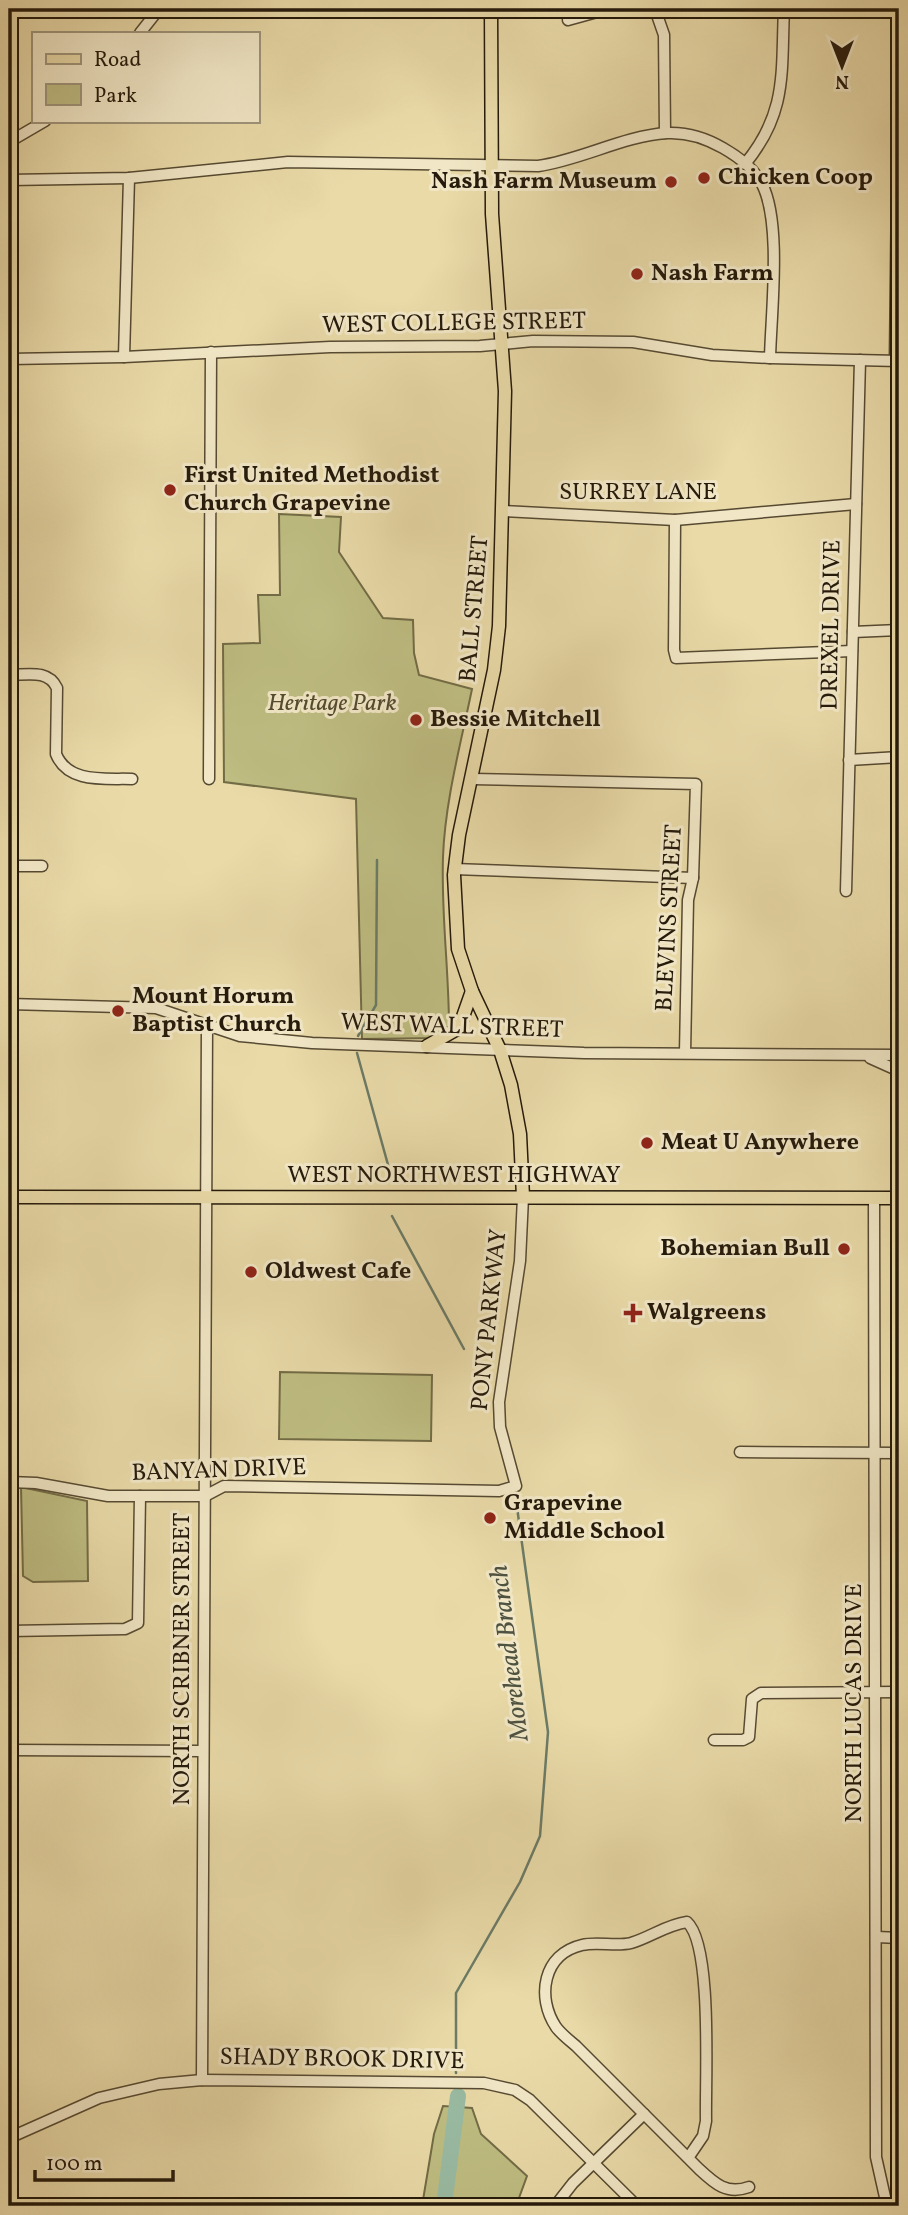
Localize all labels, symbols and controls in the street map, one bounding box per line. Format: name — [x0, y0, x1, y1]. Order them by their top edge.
legend — [32, 32, 259, 122]
north arrow — [806, 32, 876, 102]
text: Road — [94, 46, 141, 75]
text: N — [835, 68, 849, 94]
text: Park — [94, 82, 137, 111]
place label: Chicken Coop — [718, 161, 873, 195]
place label: Nash Farm Museum — [431, 165, 657, 199]
marker: Chicken Coop — [696, 170, 712, 186]
marker: Nash Farm Museum — [663, 174, 679, 190]
place label: Nash Farm — [651, 257, 774, 291]
marker: Nash Farm — [629, 266, 645, 282]
street label: WEST COLLEGE STREET — [322, 305, 586, 343]
place label: First United Methodist Church Grapevine — [184, 459, 439, 521]
street label: SURREY LANE — [559, 476, 717, 510]
marker: First United Methodist Church Grapevine — [162, 482, 178, 498]
street label: BALL STREET — [452, 534, 498, 684]
street label: DREXEL DRIVE — [814, 540, 850, 710]
park label: Heritage Park — [267, 687, 397, 721]
place label: Bessie Mitchell — [430, 703, 601, 737]
marker: Bessie Mitchell — [408, 712, 424, 728]
street label: BLEVINS STREET — [648, 823, 692, 1013]
place label: Mount Horum Baptist Church — [132, 980, 302, 1042]
marker: Mount Horum Baptist Church — [110, 1003, 126, 1019]
street label: WEST WALL STREET — [340, 1006, 564, 1048]
place label: Meat U Anywhere — [661, 1126, 859, 1160]
marker: Meat U Anywhere — [639, 1135, 655, 1151]
street label: WEST NORTHWEST HIGHWAY — [287, 1159, 621, 1193]
street label: PONY PARKWAY — [464, 1227, 516, 1413]
place label: Bohemian Bull — [660, 1232, 830, 1266]
marker: Bohemian Bull — [836, 1241, 852, 1257]
place label: Oldwest Cafe — [265, 1255, 411, 1289]
marker: Oldwest Cafe — [243, 1264, 259, 1280]
place label: Walgreens — [647, 1296, 766, 1330]
marker: Walgreens — [625, 1305, 641, 1321]
street label: BANYAN DRIVE — [131, 1451, 307, 1491]
place label: Grapevine Middle School — [504, 1487, 665, 1549]
marker: Grapevine Middle School — [482, 1510, 498, 1526]
street label: NORTH SCRIBNER STREET — [166, 1512, 200, 1806]
water label: Morehead Branch — [481, 1563, 539, 1744]
street label: NORTH LUCAS DRIVE — [838, 1583, 872, 1823]
street label: SHADY BROOK DRIVE — [219, 2041, 465, 2079]
scale bar — [35, 2138, 173, 2182]
text: 100 m — [46, 2150, 103, 2179]

